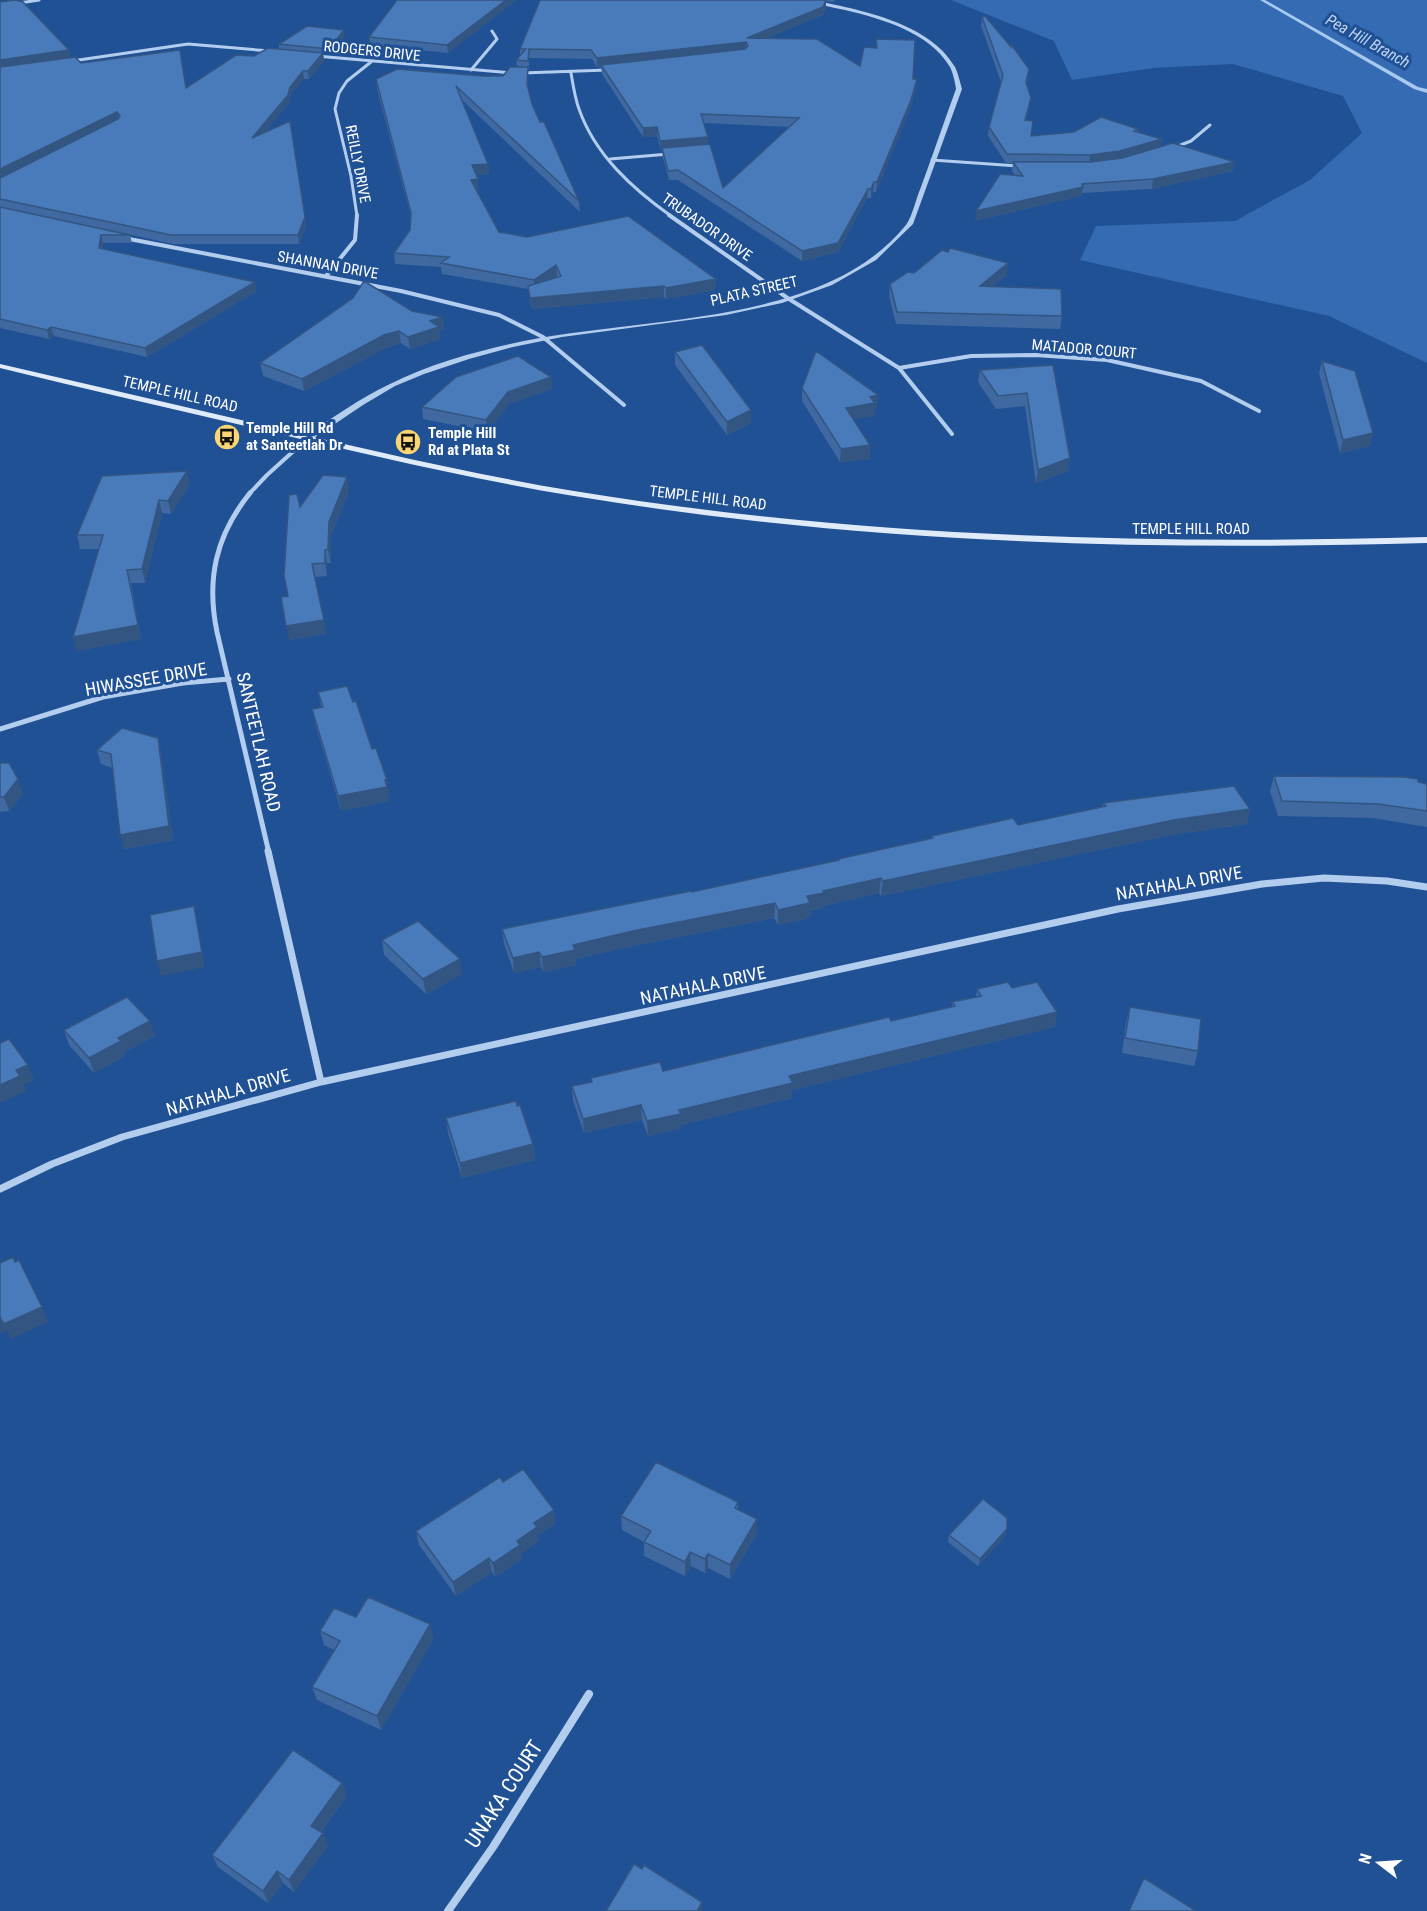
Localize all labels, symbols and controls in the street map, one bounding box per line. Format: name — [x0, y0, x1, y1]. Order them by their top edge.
water label: Pea Hill Branch — [1323, 10, 1413, 72]
street label: RODGERS DRIVE — [323, 37, 421, 65]
street label: REILLY DRIVE — [342, 123, 374, 205]
street label: TRUBADOR DRIVE — [658, 189, 756, 265]
street label: SHANNAN DRIVE — [276, 247, 380, 283]
street label: PLATA STREET — [709, 272, 800, 310]
street label: MATADOR COURT — [1031, 335, 1137, 363]
street label: TEMPLE HILL ROAD — [121, 372, 239, 416]
place label: Temple Hill Rd at Santeetlah Dr — [246, 419, 342, 454]
bus stop icon: Temple Hill Rd at Santeetlah Dr — [212, 422, 242, 452]
place label: Temple Hill Rd at Plata St — [428, 424, 510, 459]
bus stop icon: Temple Hill Rd at Plata St — [393, 427, 423, 457]
street label: TEMPLE HILL ROAD — [648, 482, 768, 514]
street label: TEMPLE HILL ROAD — [1132, 520, 1250, 538]
street label: HIWASSEE DRIVE — [83, 658, 209, 700]
street label: SANTEETLAH ROAD — [233, 670, 285, 814]
street label: NATAHALA DRIVE — [1114, 862, 1244, 904]
street label: NATAHALA DRIVE — [638, 961, 768, 1009]
street label: NATAHALA DRIVE — [164, 1064, 292, 1120]
street label: UNAKA COURT — [460, 1736, 548, 1852]
north arrow — [1349, 1833, 1409, 1893]
text: N — [1355, 1851, 1376, 1866]

